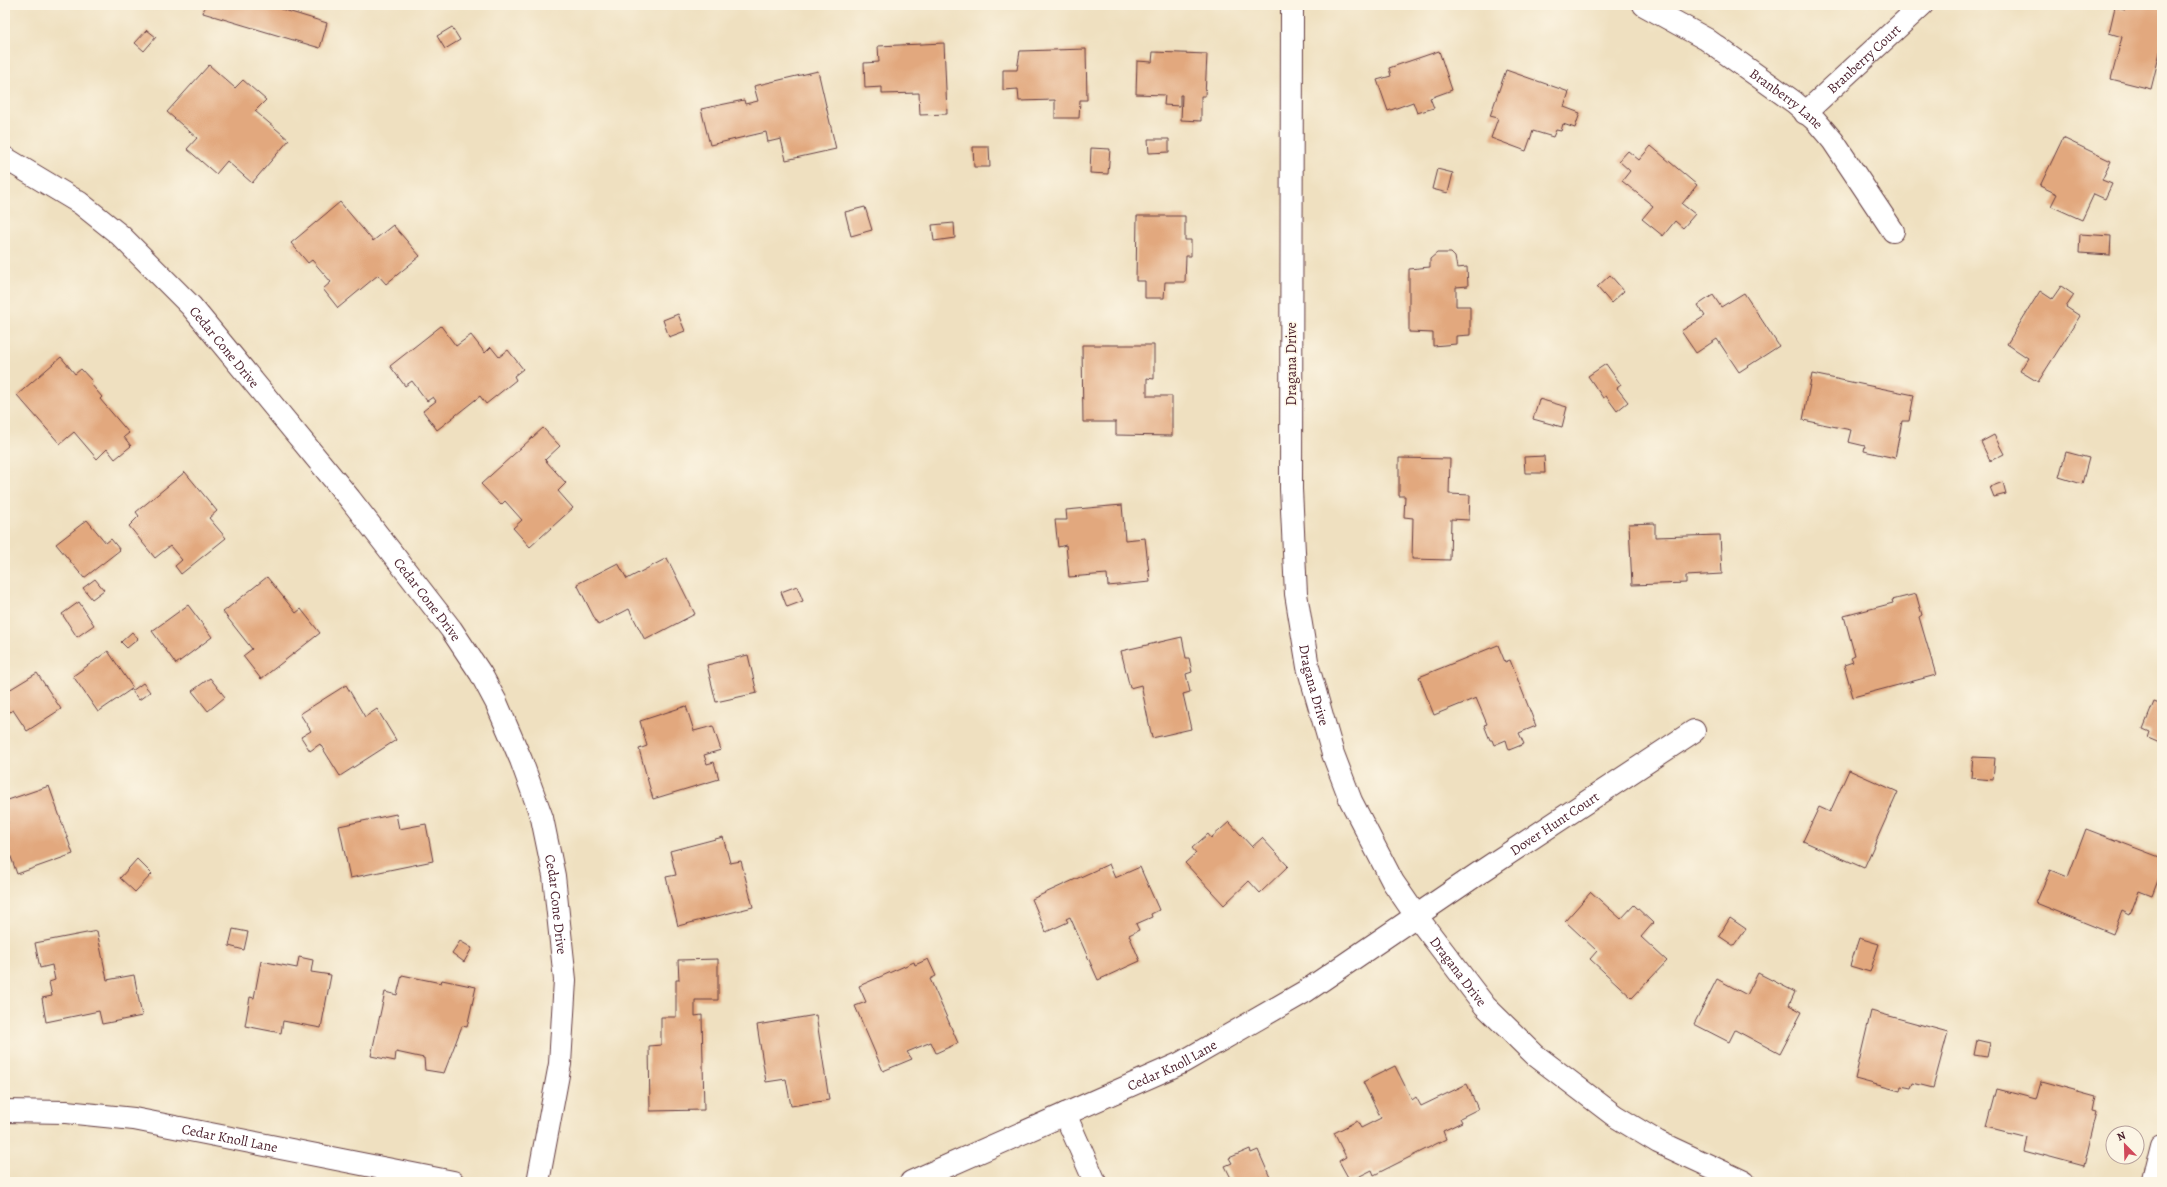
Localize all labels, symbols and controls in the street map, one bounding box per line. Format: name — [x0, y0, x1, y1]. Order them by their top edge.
street label: Branberry Court — [1823, 20, 1905, 98]
street label: Branberry Lane — [1746, 64, 1828, 133]
street label: Cedar Cone Drive — [185, 302, 264, 392]
street label: Dragana Drive — [1282, 322, 1301, 406]
street label: Cedar Cone Drive — [389, 554, 465, 645]
street label: Dragana Drive — [1294, 643, 1333, 728]
street label: Dover Hunt Court — [1506, 787, 1603, 860]
street label: Cedar Cone Drive — [540, 853, 571, 955]
street label: Dragana Drive — [1425, 933, 1491, 1011]
street label: Cedar Knoll Lane — [1124, 1035, 1220, 1096]
street label: Cedar Knoll Lane — [180, 1120, 279, 1157]
north arrow — [2105, 1125, 2145, 1165]
text: N — [2115, 1128, 2128, 1145]

